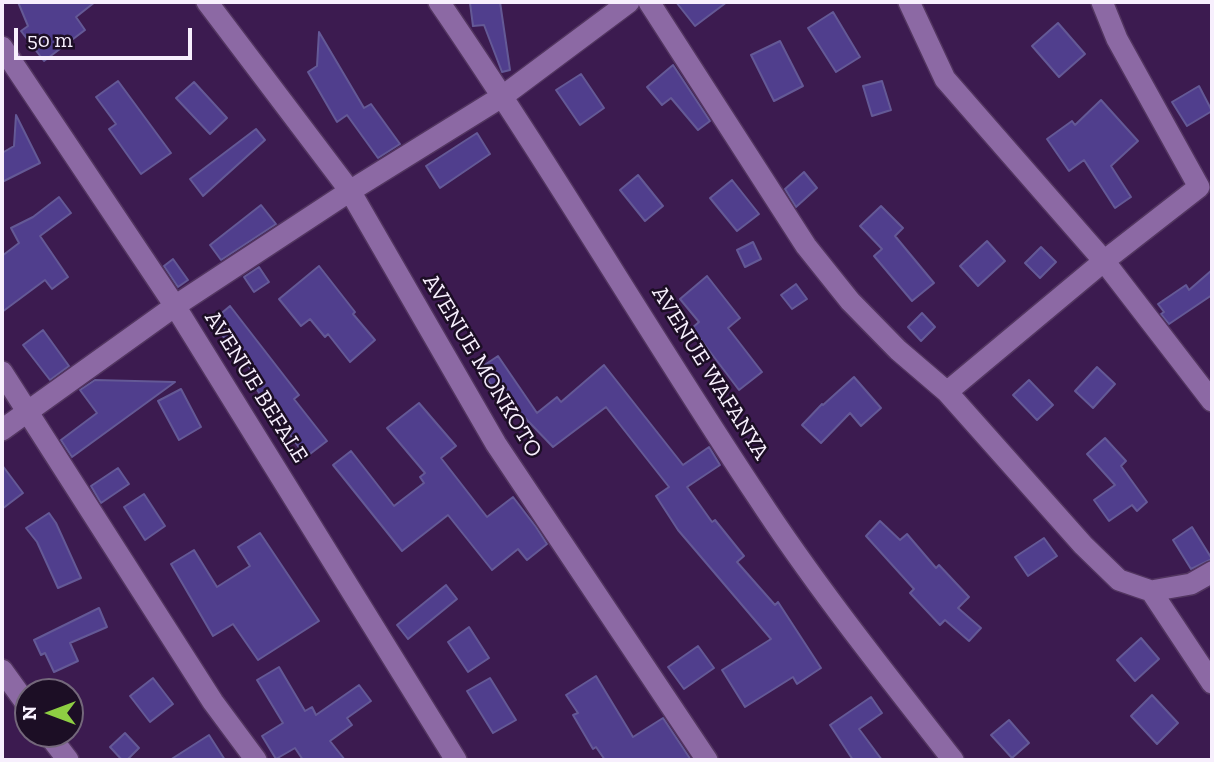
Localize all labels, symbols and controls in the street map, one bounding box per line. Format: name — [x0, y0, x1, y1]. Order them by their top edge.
scale bar — [18, 14, 196, 58]
text: 50 m — [27, 27, 73, 52]
street label: AVENUE MONKOTO — [416, 269, 548, 463]
street label: AVENUE WAFANYA — [645, 281, 775, 465]
street label: AVENUE BEFALE — [198, 306, 314, 468]
north arrow — [14, 678, 84, 748]
text: N — [18, 706, 41, 720]

